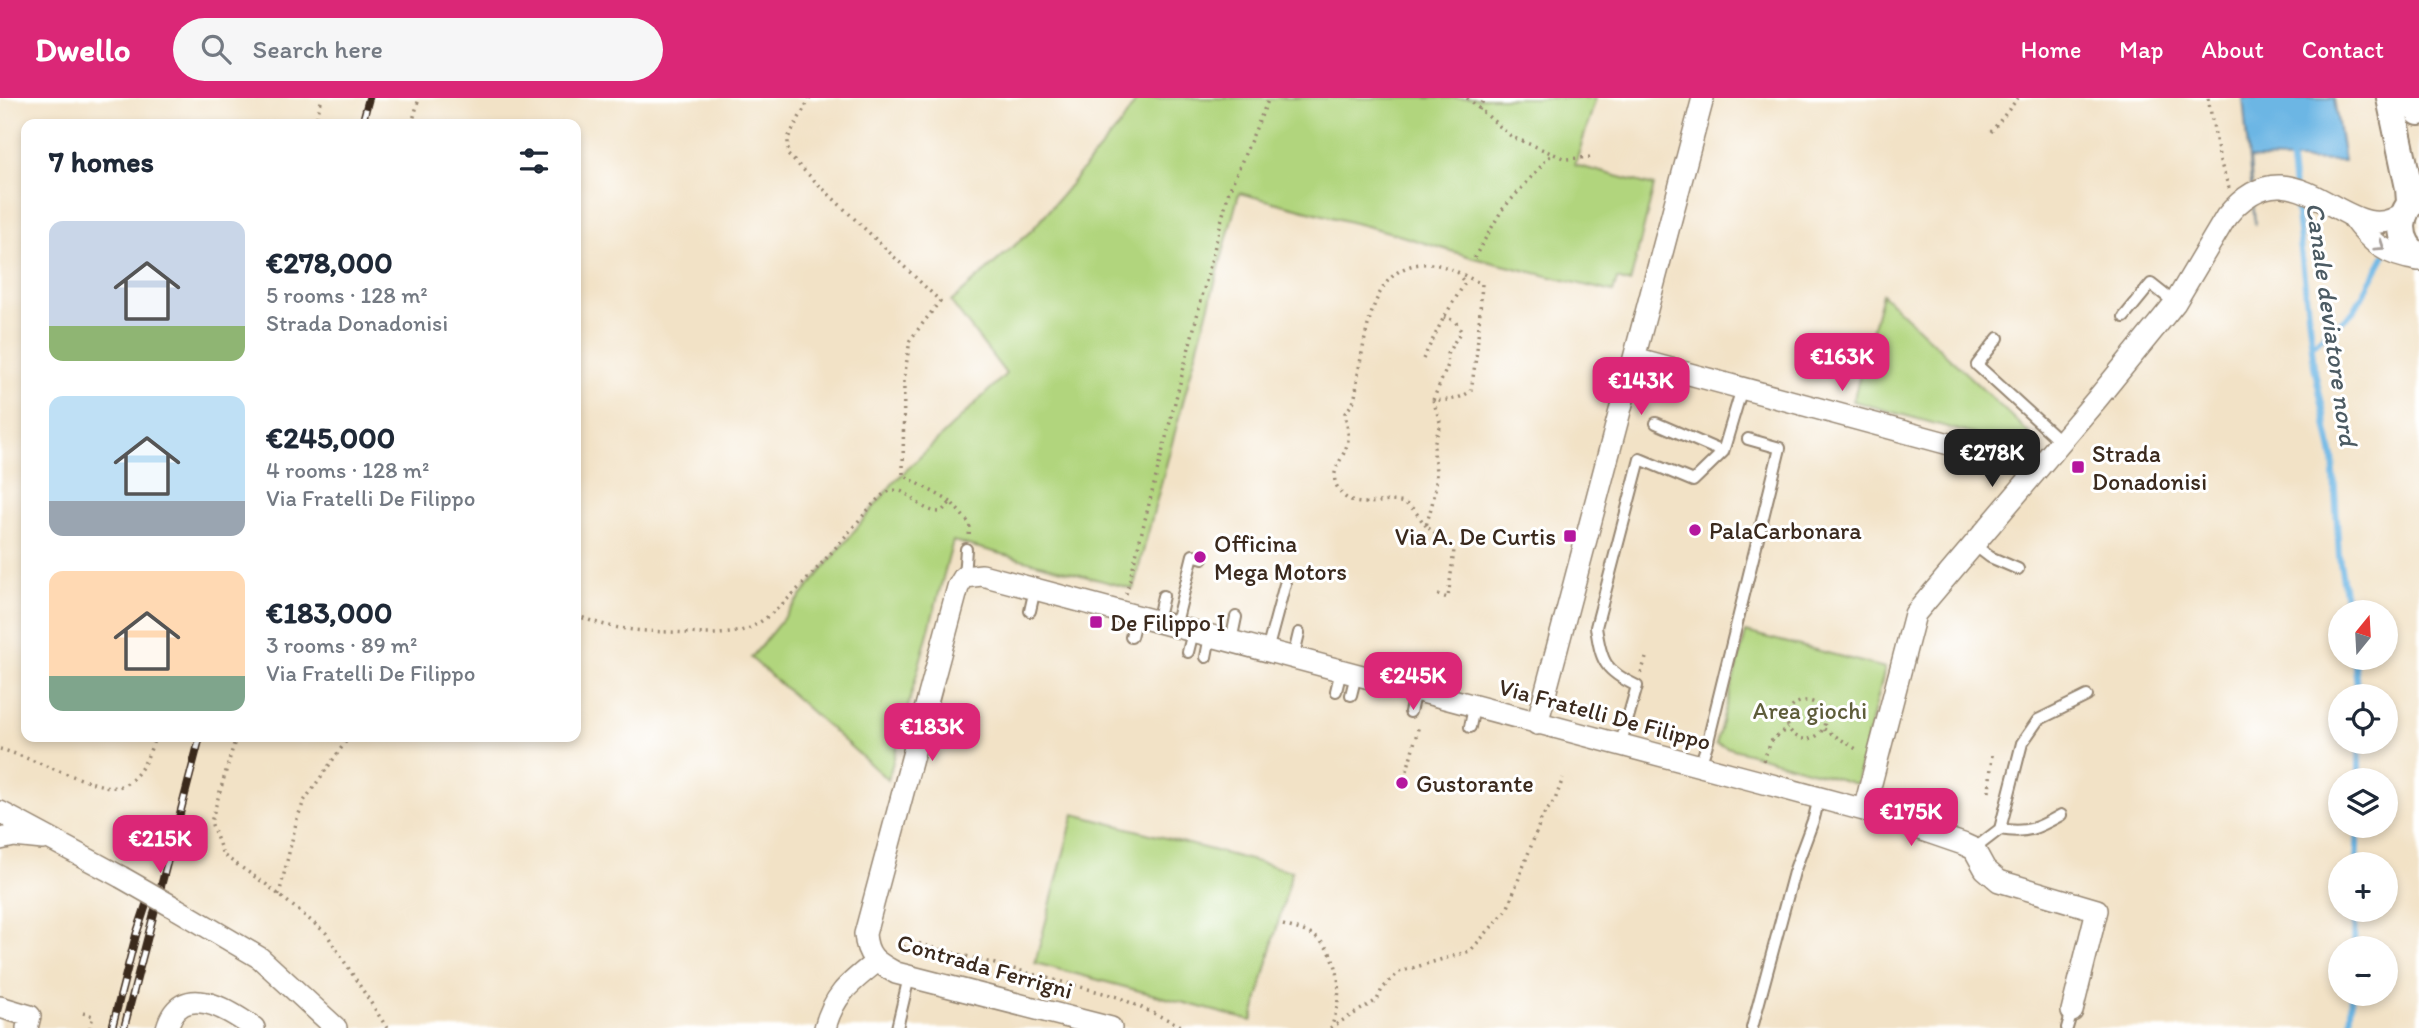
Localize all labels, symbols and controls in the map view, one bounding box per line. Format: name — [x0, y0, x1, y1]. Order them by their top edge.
search box — [173, 18, 663, 81]
text: Dwello — [35, 30, 131, 69]
icon: search — [197, 30, 235, 68]
text: Search here — [253, 33, 383, 65]
text: Home — [2021, 35, 2081, 64]
text: Map — [2119, 35, 2163, 64]
text: About — [2201, 35, 2264, 64]
text: Contact — [2302, 35, 2384, 64]
icon: filters — [515, 142, 553, 180]
text: 7 homes — [49, 143, 154, 180]
water label: Canale deviatore nord — [2299, 200, 2365, 450]
one-way arrow — [2372, 238, 2385, 250]
text: €278,000 — [266, 244, 393, 281]
icon: home — [105, 249, 189, 333]
text: 5 rooms · 128 m² — [266, 281, 428, 309]
text: Strada Donadonisi — [266, 309, 448, 337]
pin: €163K — [1793, 334, 1891, 393]
text: €163K — [1810, 342, 1874, 370]
pin: €143K — [1592, 358, 1690, 417]
text: €143K — [1609, 366, 1673, 394]
text: €245,000 — [266, 419, 395, 456]
icon: home — [105, 424, 189, 508]
pin: €278K — [1943, 430, 2041, 489]
text: €278K — [1960, 438, 2024, 466]
place label: Strada Donadonisi — [2092, 439, 2207, 496]
text: 4 rooms · 128 m² — [266, 456, 429, 484]
marker: Strada Donadonisi — [2070, 459, 2086, 475]
text: Via Fratelli De Filippo — [266, 484, 475, 512]
place label: PalaCarbonara — [1709, 516, 1862, 545]
place label: Via A. De Curtis — [1395, 522, 1556, 551]
marker: PalaCarbonara — [1687, 522, 1703, 538]
marker: Via A. De Curtis — [1562, 528, 1578, 544]
place label: Officina Mega Motors — [1214, 529, 1347, 586]
marker: Officina Mega Motors — [1192, 549, 1208, 565]
text: €183,000 — [266, 594, 392, 631]
icon: home — [105, 599, 189, 683]
north arrow — [2328, 600, 2398, 670]
map controls — [2328, 600, 2398, 1006]
place label: De Filippo I — [1110, 608, 1225, 637]
marker: De Filippo I — [1088, 614, 1104, 630]
text: 3 rooms · 89 m² — [266, 631, 417, 659]
pin: €245K — [1364, 652, 1462, 712]
text: Via Fratelli De Filippo — [266, 659, 475, 687]
text: €245K — [1380, 661, 1446, 689]
street label: Via Fratelli De Filippo — [1496, 672, 1714, 756]
button: locate — [2328, 684, 2398, 754]
park label: Area giochi — [1753, 696, 1867, 725]
pin: €183K — [883, 704, 981, 763]
text: €183K — [900, 712, 964, 740]
button: layers — [2328, 768, 2398, 838]
place label: Gustorante — [1416, 769, 1534, 798]
marker: Gustorante — [1394, 775, 1410, 791]
pin: €175K — [1862, 788, 1960, 848]
text: €175K — [1880, 797, 1942, 825]
pin: €215K — [111, 816, 209, 875]
text: €215K — [129, 824, 191, 852]
button: + — [2328, 852, 2398, 922]
street label: Contrada Ferrigni — [894, 927, 1076, 1005]
button: − — [2328, 936, 2398, 1006]

